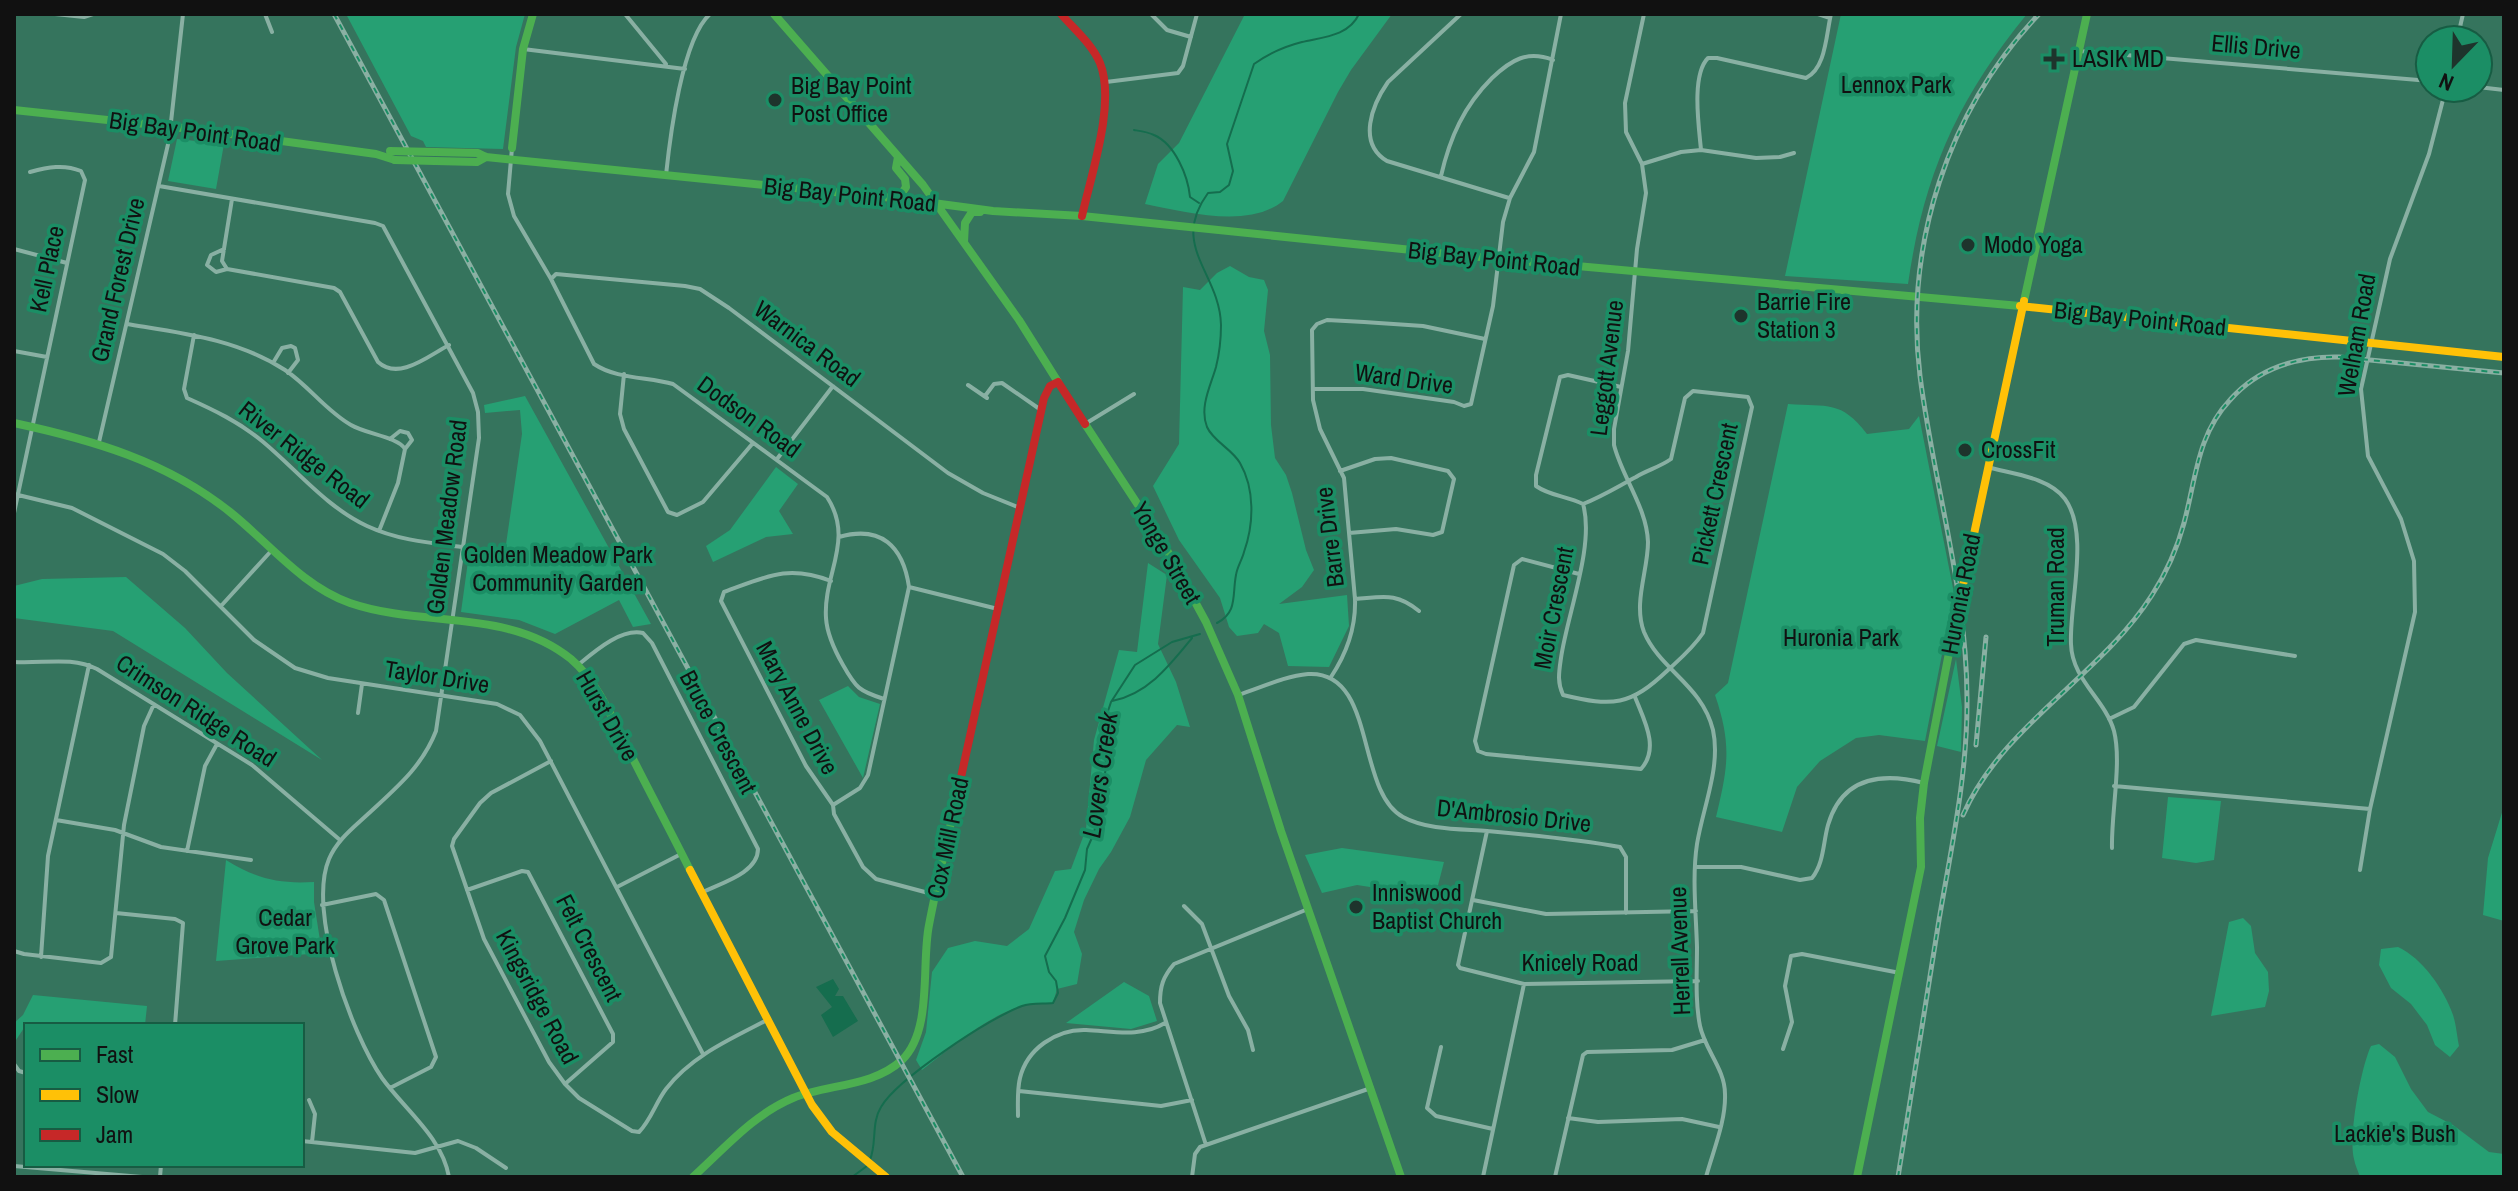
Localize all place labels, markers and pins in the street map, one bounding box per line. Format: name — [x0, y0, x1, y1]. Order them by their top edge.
place label: LASIK MD — [2072, 42, 2164, 74]
marker: LASIK MD — [2043, 48, 2065, 70]
place label: Big Bay Point Post Office — [791, 69, 912, 129]
marker: Big Bay Point Post Office — [766, 91, 784, 109]
place label: Modo Yoga — [1984, 228, 2083, 260]
marker: Modo Yoga — [1959, 236, 1977, 254]
place label: Barrie Fire Station 3 — [1757, 285, 1851, 345]
marker: Barrie Fire Station 3 — [1732, 307, 1750, 325]
place label: CrossFit — [1981, 433, 2056, 465]
marker: CrossFit — [1956, 441, 1974, 459]
place label: Inniswood Baptist Church — [1372, 876, 1502, 936]
marker: Inniswood Baptist Church — [1347, 898, 1365, 916]

